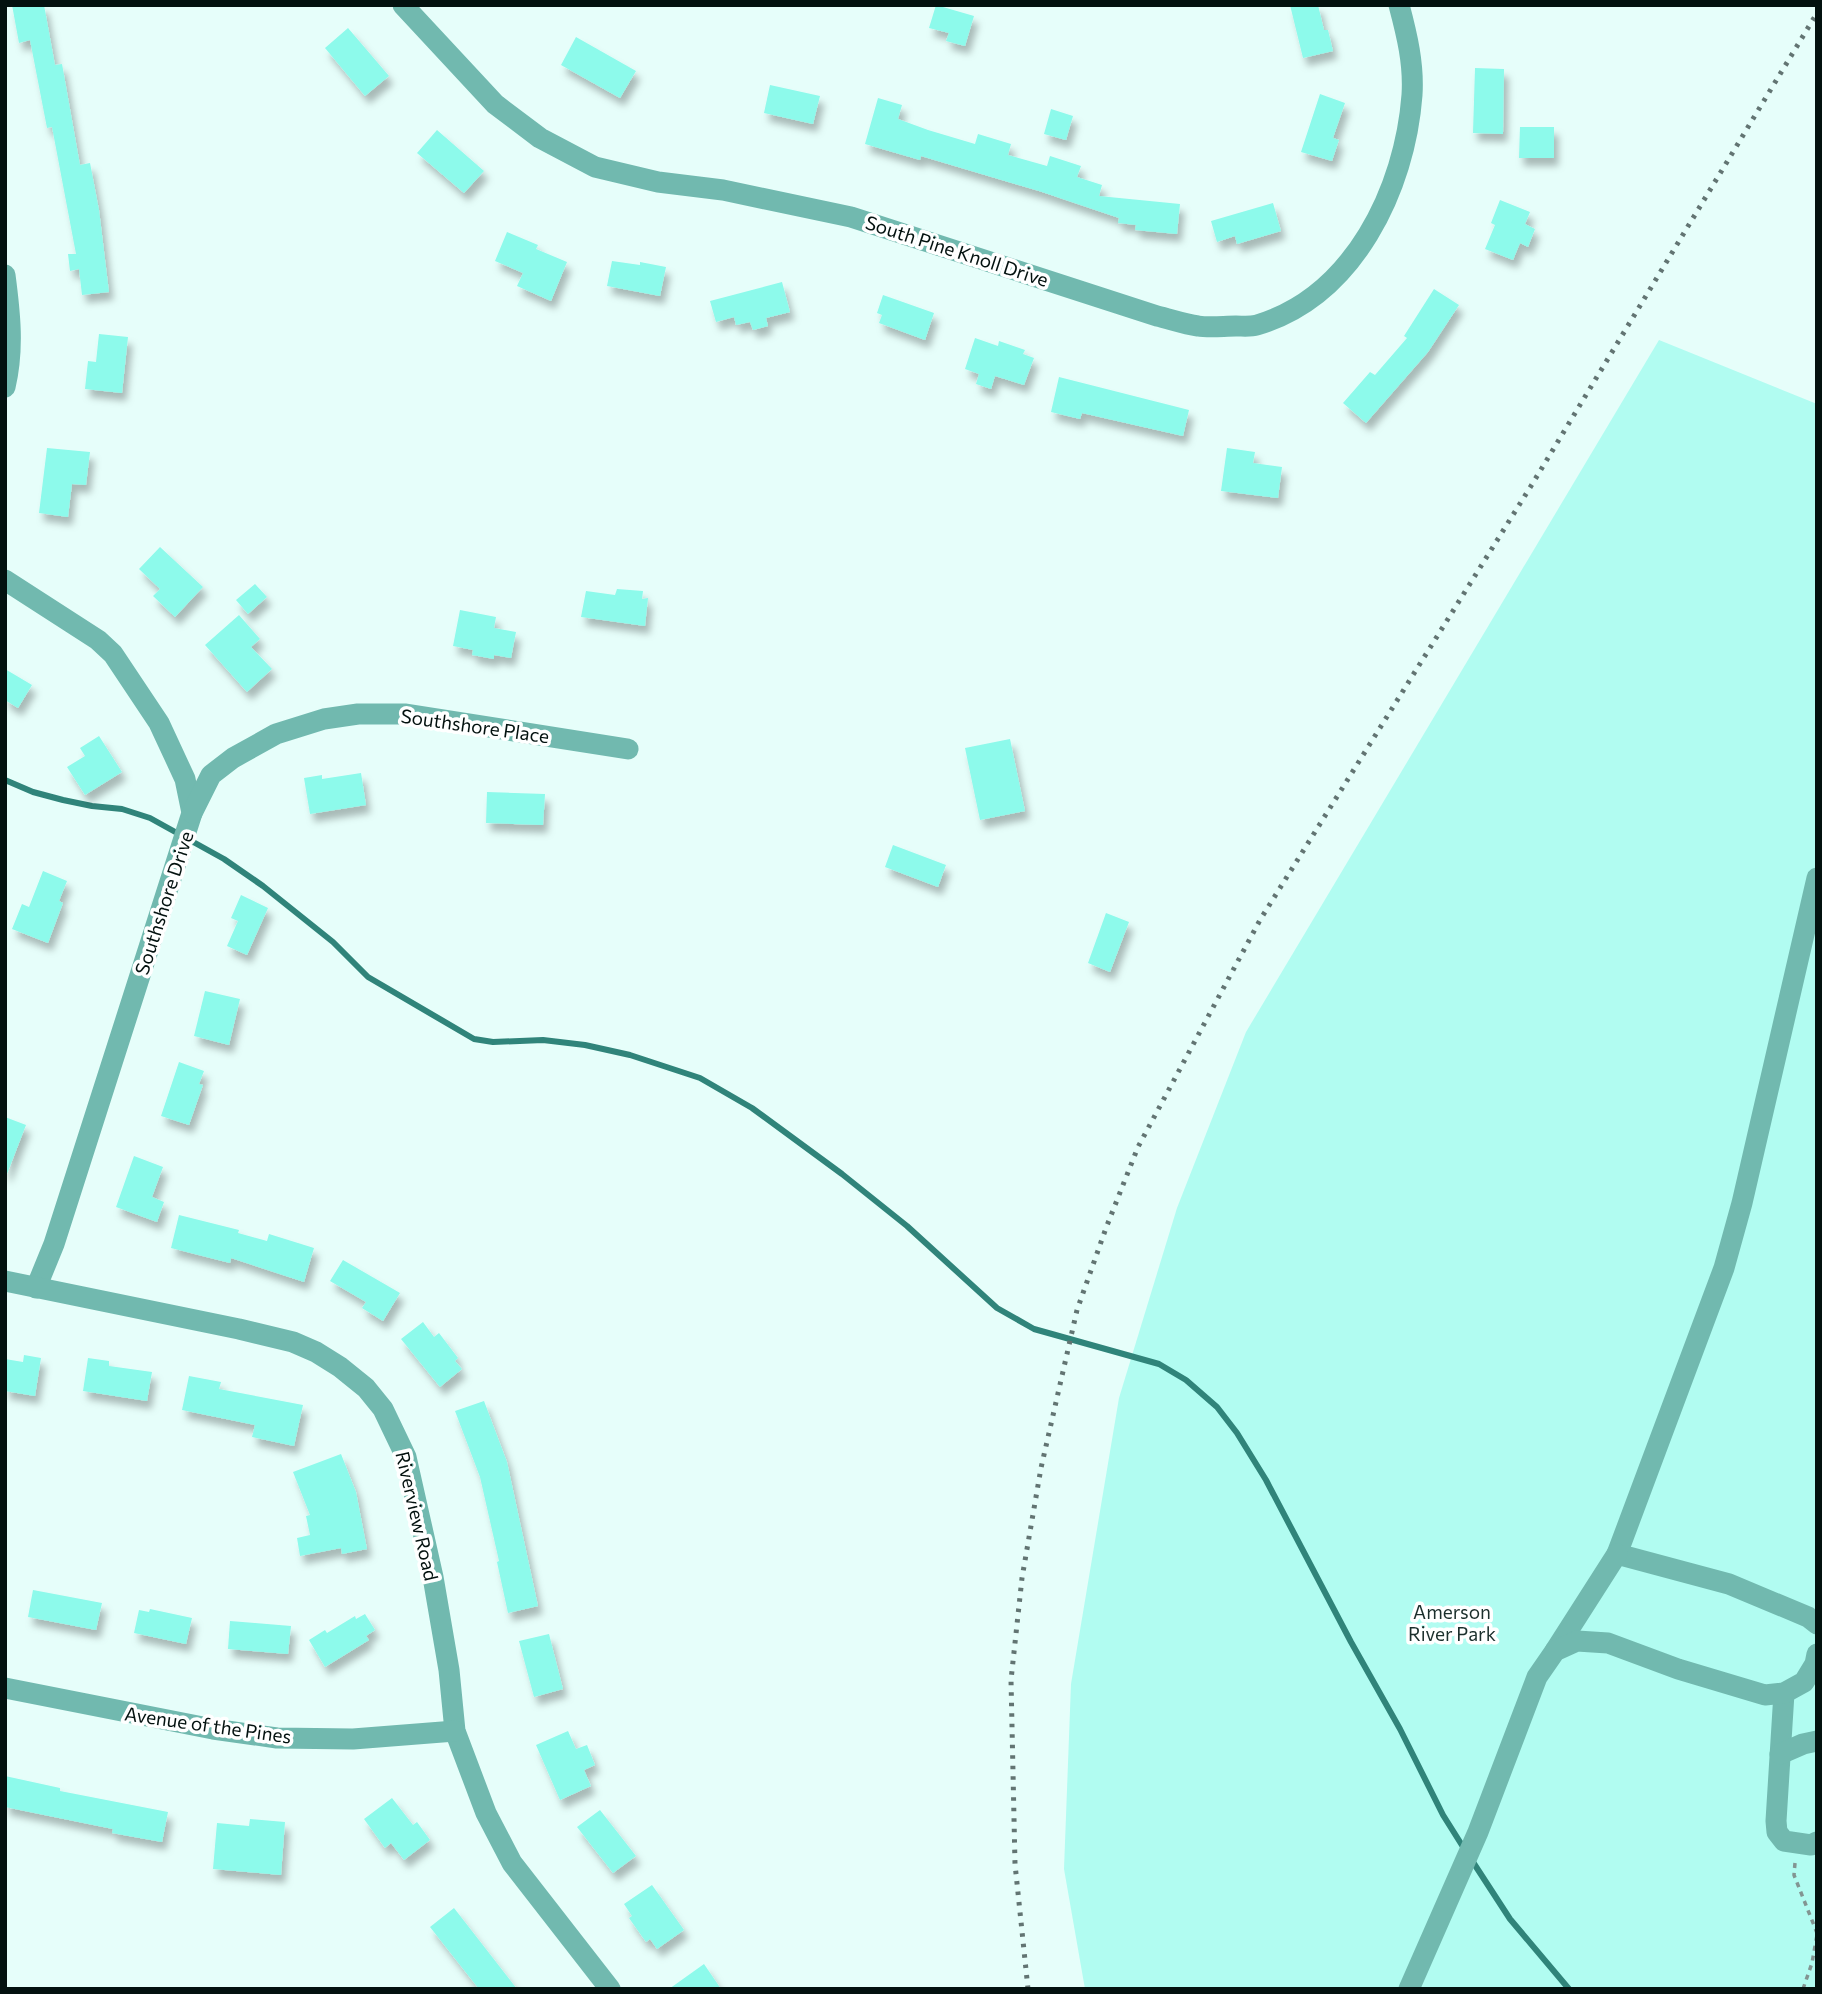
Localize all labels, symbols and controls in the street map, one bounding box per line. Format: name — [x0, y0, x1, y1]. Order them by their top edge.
street label: South Pine Knoll Drive — [863, 210, 1052, 291]
street label: Southshore Place — [399, 704, 551, 747]
street label: Southshore Drive — [129, 828, 198, 977]
street label: Riverview Road — [391, 1449, 444, 1583]
park label: Amerson River Park — [1408, 1600, 1496, 1645]
street label: Avenue of the Pines — [123, 1701, 293, 1748]

